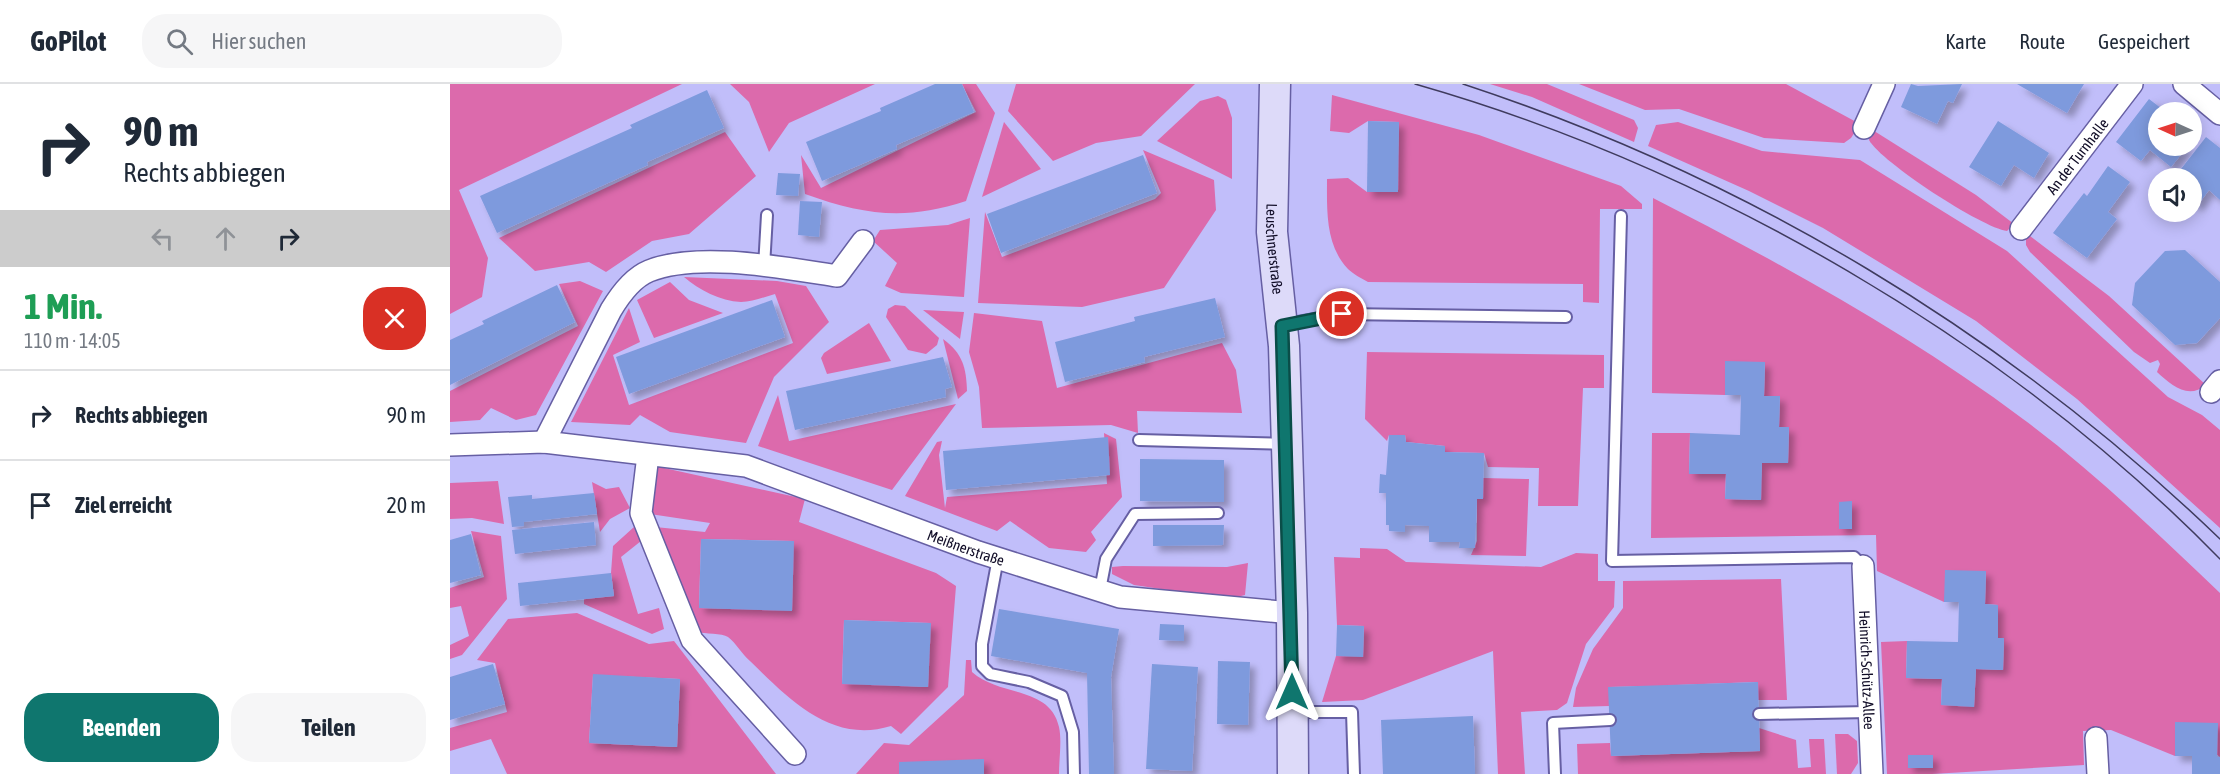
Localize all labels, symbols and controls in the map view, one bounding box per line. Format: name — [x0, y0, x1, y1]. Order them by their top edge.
search box — [142, 14, 562, 68]
text: GoPilot — [30, 25, 106, 57]
icon: search — [163, 25, 196, 58]
text: Hier suchen — [211, 28, 306, 54]
text: Karte — [1945, 29, 1986, 53]
text: Route — [2019, 29, 2065, 53]
text: Gespeichert — [2098, 29, 2190, 53]
north arrow — [2148, 102, 2202, 156]
map controls — [2148, 102, 2202, 222]
text: 90 m — [123, 107, 198, 155]
icon: right — [24, 108, 102, 186]
street label: An der Turnhalle — [2043, 115, 2111, 197]
text: Rechts abbiegen — [123, 157, 286, 188]
button: sound — [2148, 168, 2202, 222]
street label: Leuschnerstraße — [1263, 203, 1287, 295]
icon: left — [146, 222, 179, 255]
icon: ahead — [209, 222, 242, 255]
icon: right — [272, 222, 305, 255]
text: 1 Min. — [24, 285, 102, 327]
button: close — [363, 287, 426, 350]
pin — [1316, 288, 1367, 339]
icon: arrive — [1325, 297, 1358, 330]
text: 110 m · 14:05 — [24, 329, 121, 352]
icon: right — [24, 399, 57, 432]
text: Rechts abbiegen — [75, 402, 208, 428]
text: 90 m — [386, 402, 426, 428]
icon: arrive — [24, 489, 57, 522]
text: Ziel erreicht — [75, 492, 172, 518]
text: 20 m — [386, 492, 426, 518]
street label: Meißnerstraße — [925, 526, 1007, 568]
street label: Heinrich-Schütz-Allee — [1856, 610, 1879, 730]
position arrow — [1260, 660, 1324, 724]
button: Beenden — [24, 693, 219, 762]
button: Teilen — [231, 693, 426, 762]

